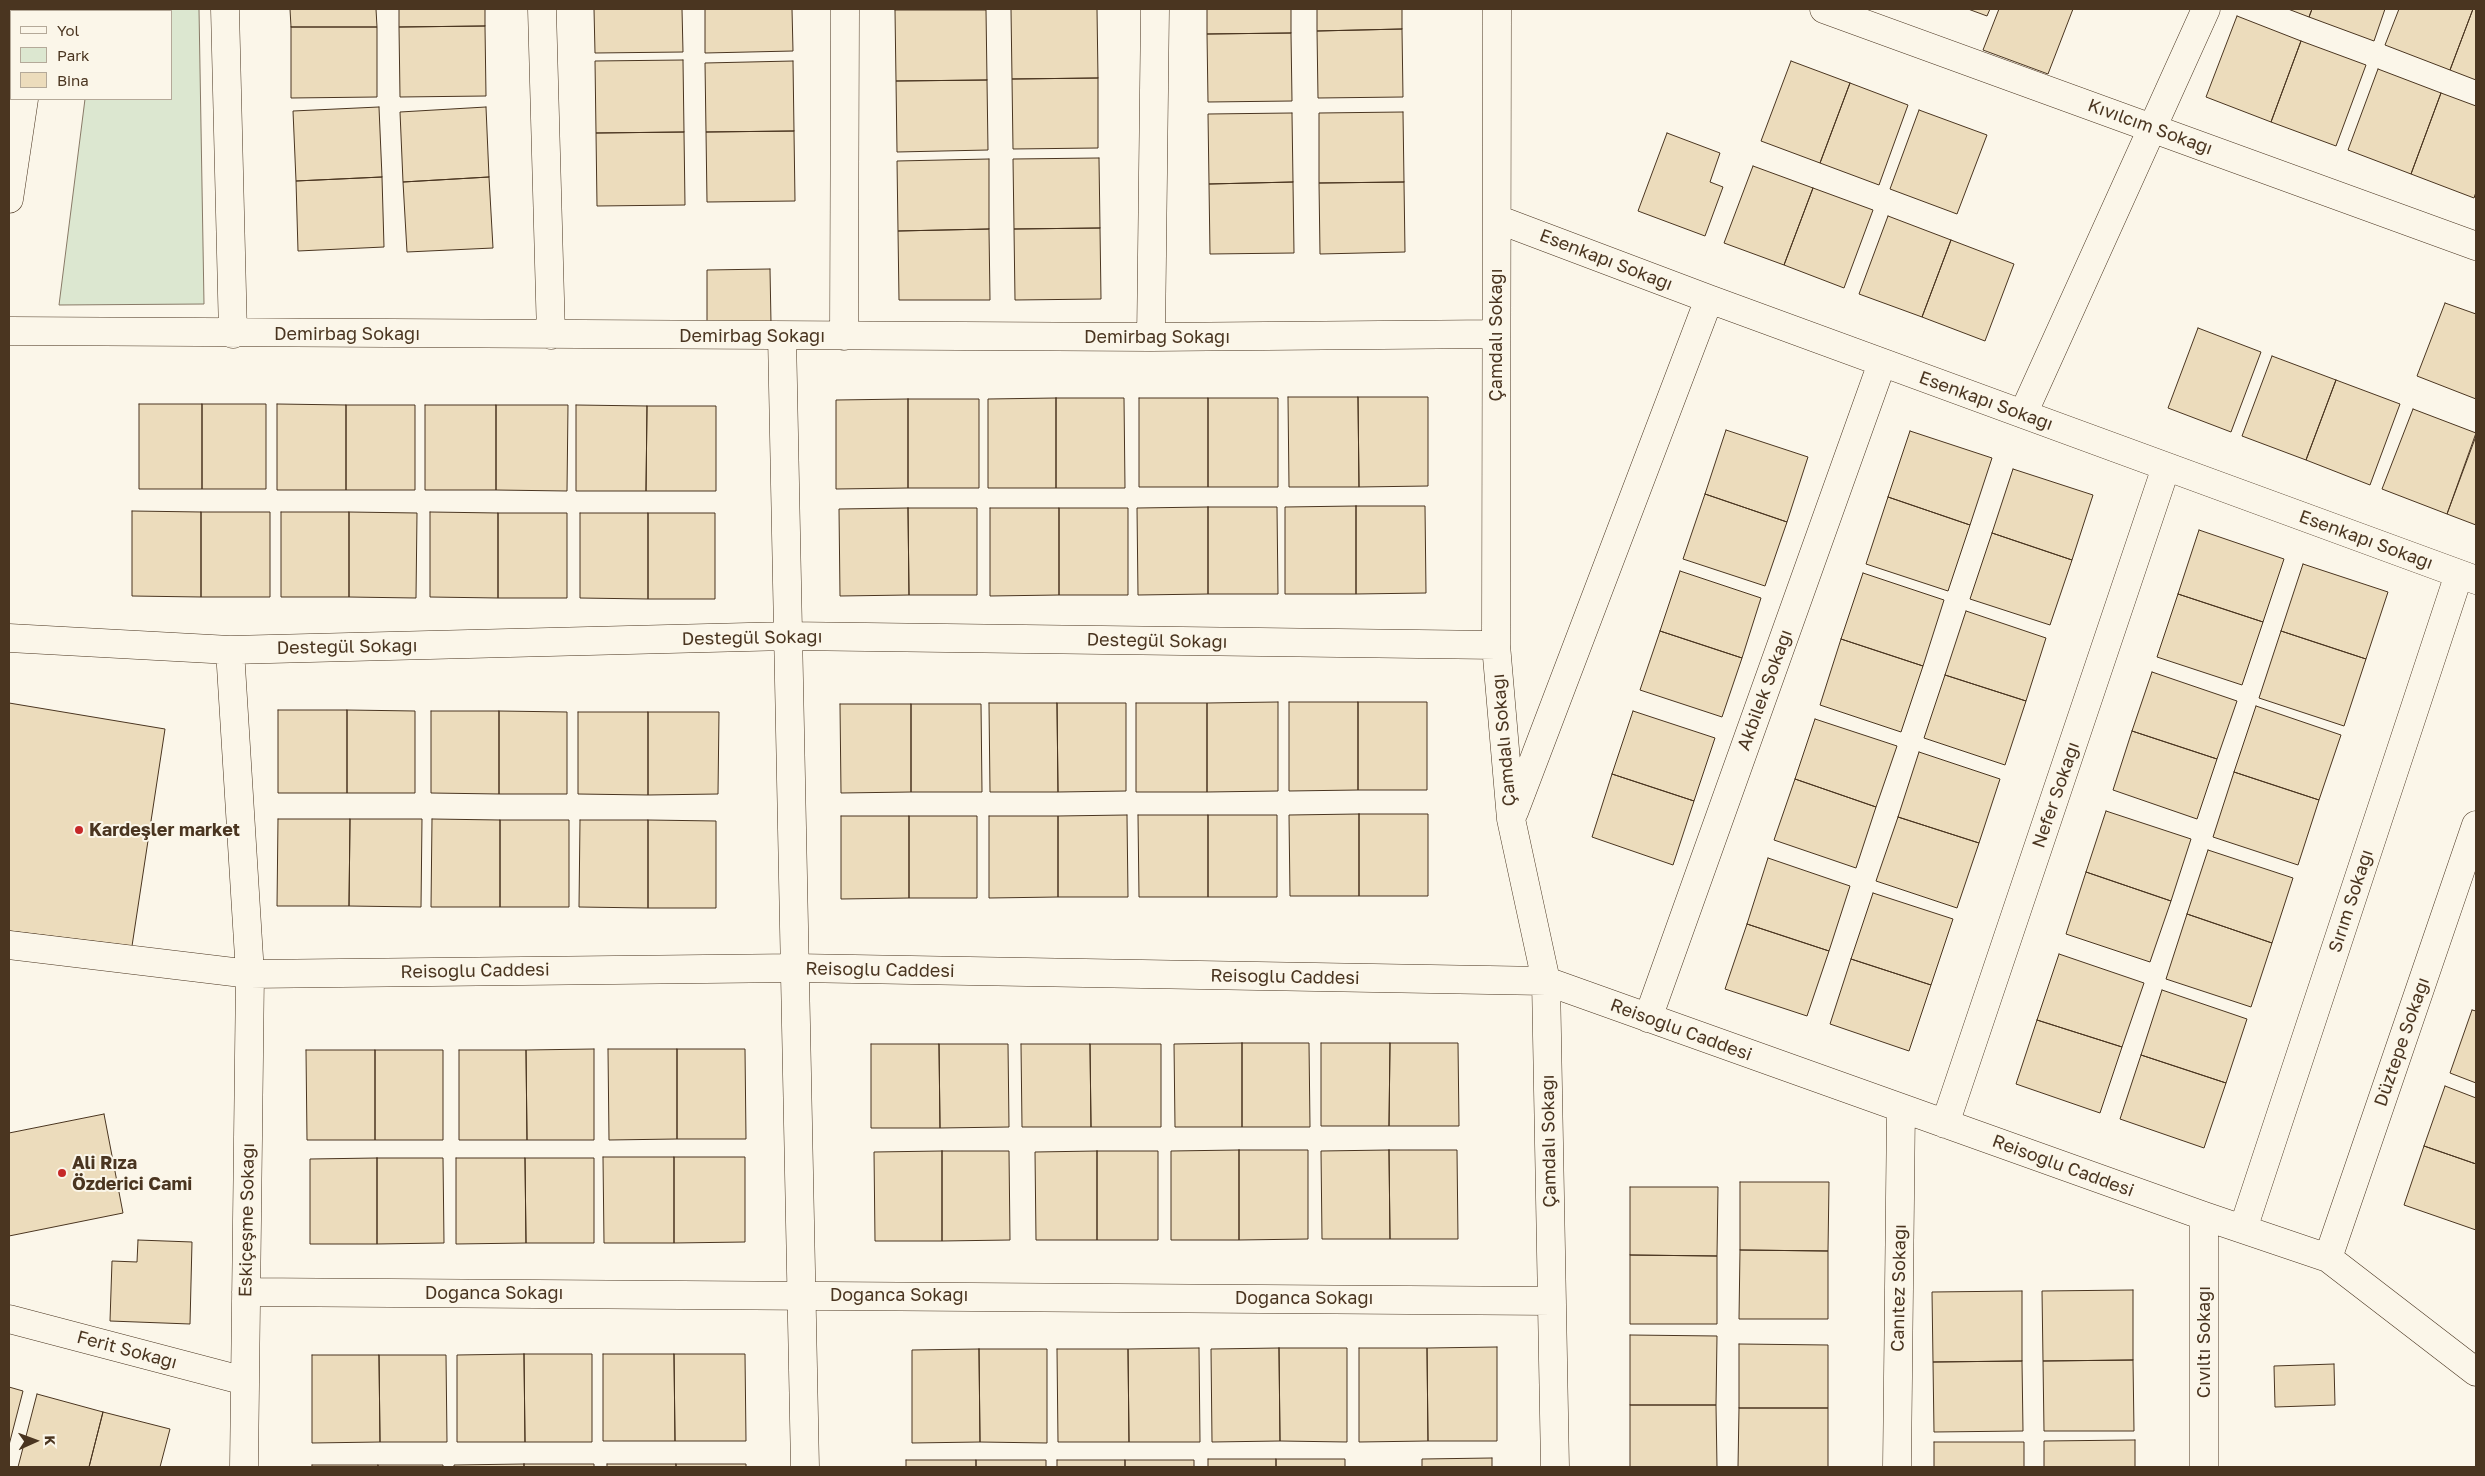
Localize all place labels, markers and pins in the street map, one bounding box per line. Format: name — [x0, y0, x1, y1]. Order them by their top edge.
place label: Kardeşler market — [89, 819, 240, 841]
marker: Kardeşler market — [73, 824, 85, 836]
place label: Ali Rıza Özderici Cami — [72, 1152, 192, 1194]
marker: Ali Rıza Özderici Cami — [56, 1167, 68, 1179]

